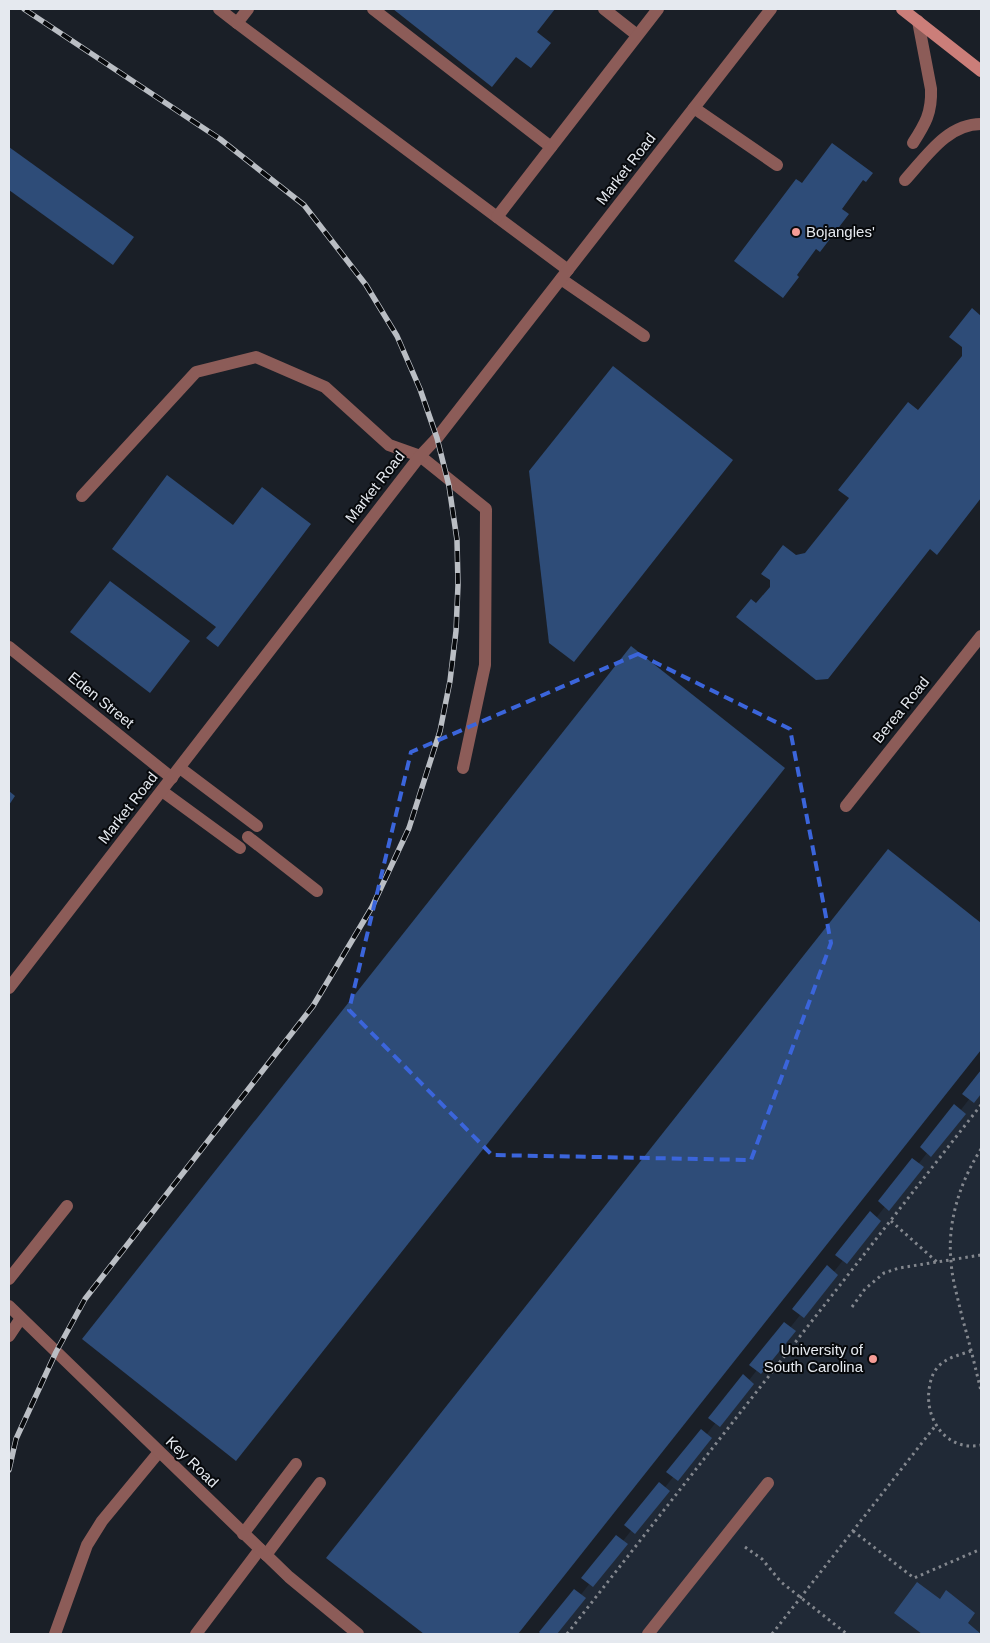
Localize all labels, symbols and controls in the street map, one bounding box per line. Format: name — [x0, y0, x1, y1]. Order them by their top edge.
street label: Market Road — [592, 130, 659, 208]
place label: Bojangles' — [806, 223, 875, 240]
marker: Bojangles' — [790, 226, 802, 238]
street label: Market Road — [341, 448, 408, 526]
street label: Eden Street — [65, 668, 138, 732]
street label: Berea Road — [869, 673, 932, 746]
street label: Market Road — [94, 769, 161, 847]
place label: University of South Carolina — [764, 1341, 864, 1375]
marker: University of South Carolina — [867, 1353, 879, 1365]
street label: Key Road — [163, 1433, 222, 1491]

